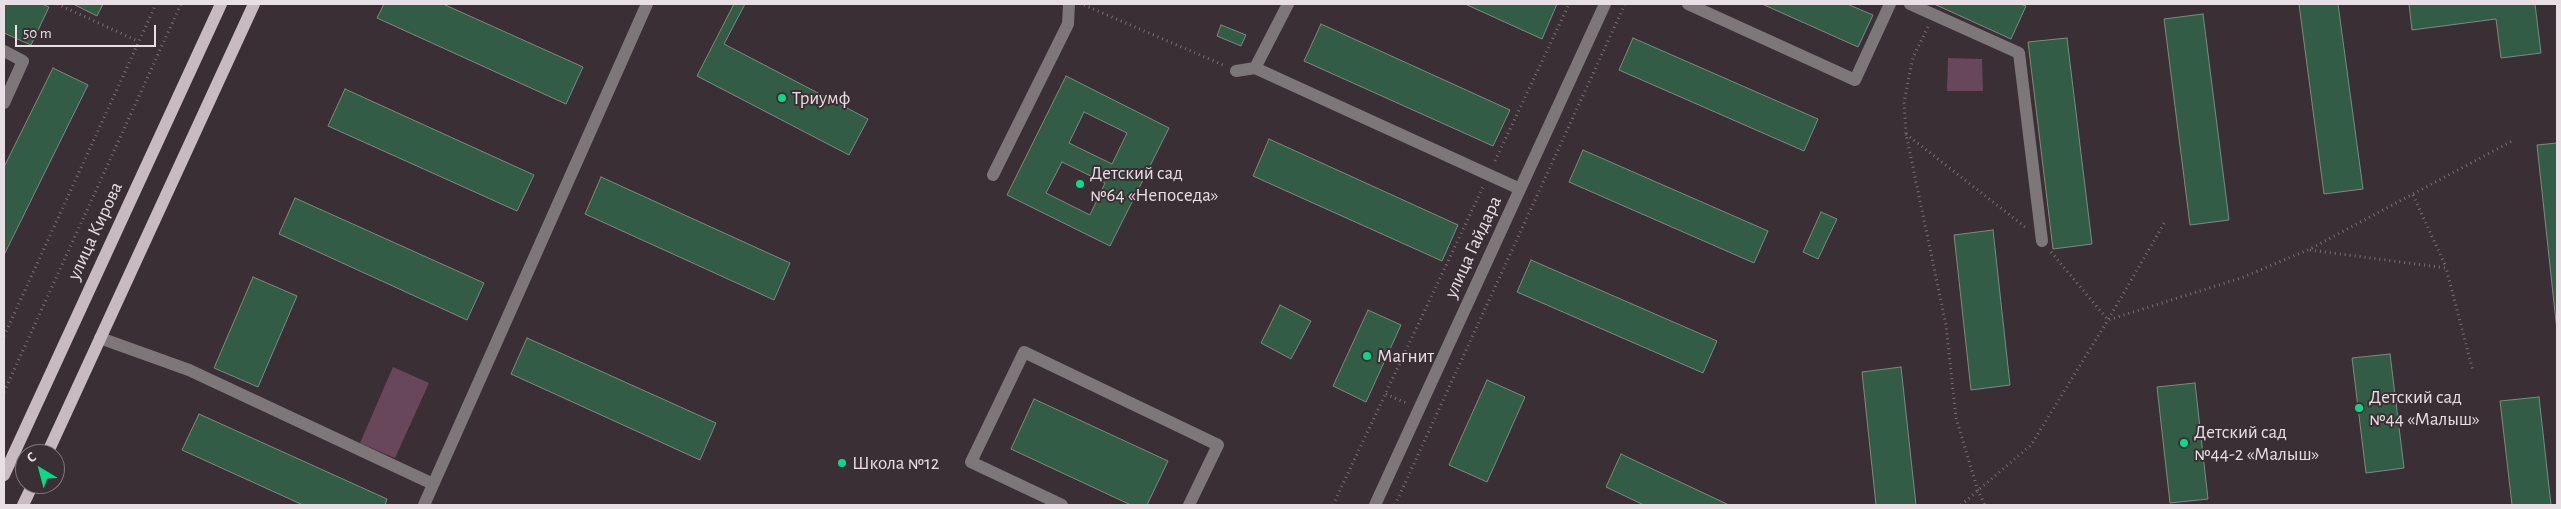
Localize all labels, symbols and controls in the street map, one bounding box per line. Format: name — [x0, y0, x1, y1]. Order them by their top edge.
scale bar — [18, 15, 159, 47]
text: 50 m — [23, 26, 52, 41]
place label: Триумф — [792, 87, 850, 109]
marker: Триумф — [776, 92, 788, 104]
place label: Детский сад №64 «Непоседа» — [1090, 162, 1218, 206]
street label: улица Кирова — [62, 178, 128, 284]
marker: Детский сад №64 «Непоседа» — [1074, 178, 1086, 190]
street label: улица Гайдара — [1439, 192, 1507, 302]
place label: Магнит — [1377, 345, 1434, 367]
marker: Магнит — [1361, 350, 1373, 362]
place label: Детский сад №44 «Малыш» — [2369, 386, 2480, 430]
marker: Детский сад №44 «Малыш» — [2353, 402, 2365, 414]
place label: Детский сад №44-2 «Малыш» — [2194, 421, 2319, 465]
marker: Детский сад №44-2 «Малыш» — [2178, 437, 2190, 449]
north arrow — [15, 444, 65, 494]
text: С — [24, 450, 39, 466]
place label: Школа №12 — [852, 452, 939, 474]
marker: Школа №12 — [836, 457, 848, 469]

